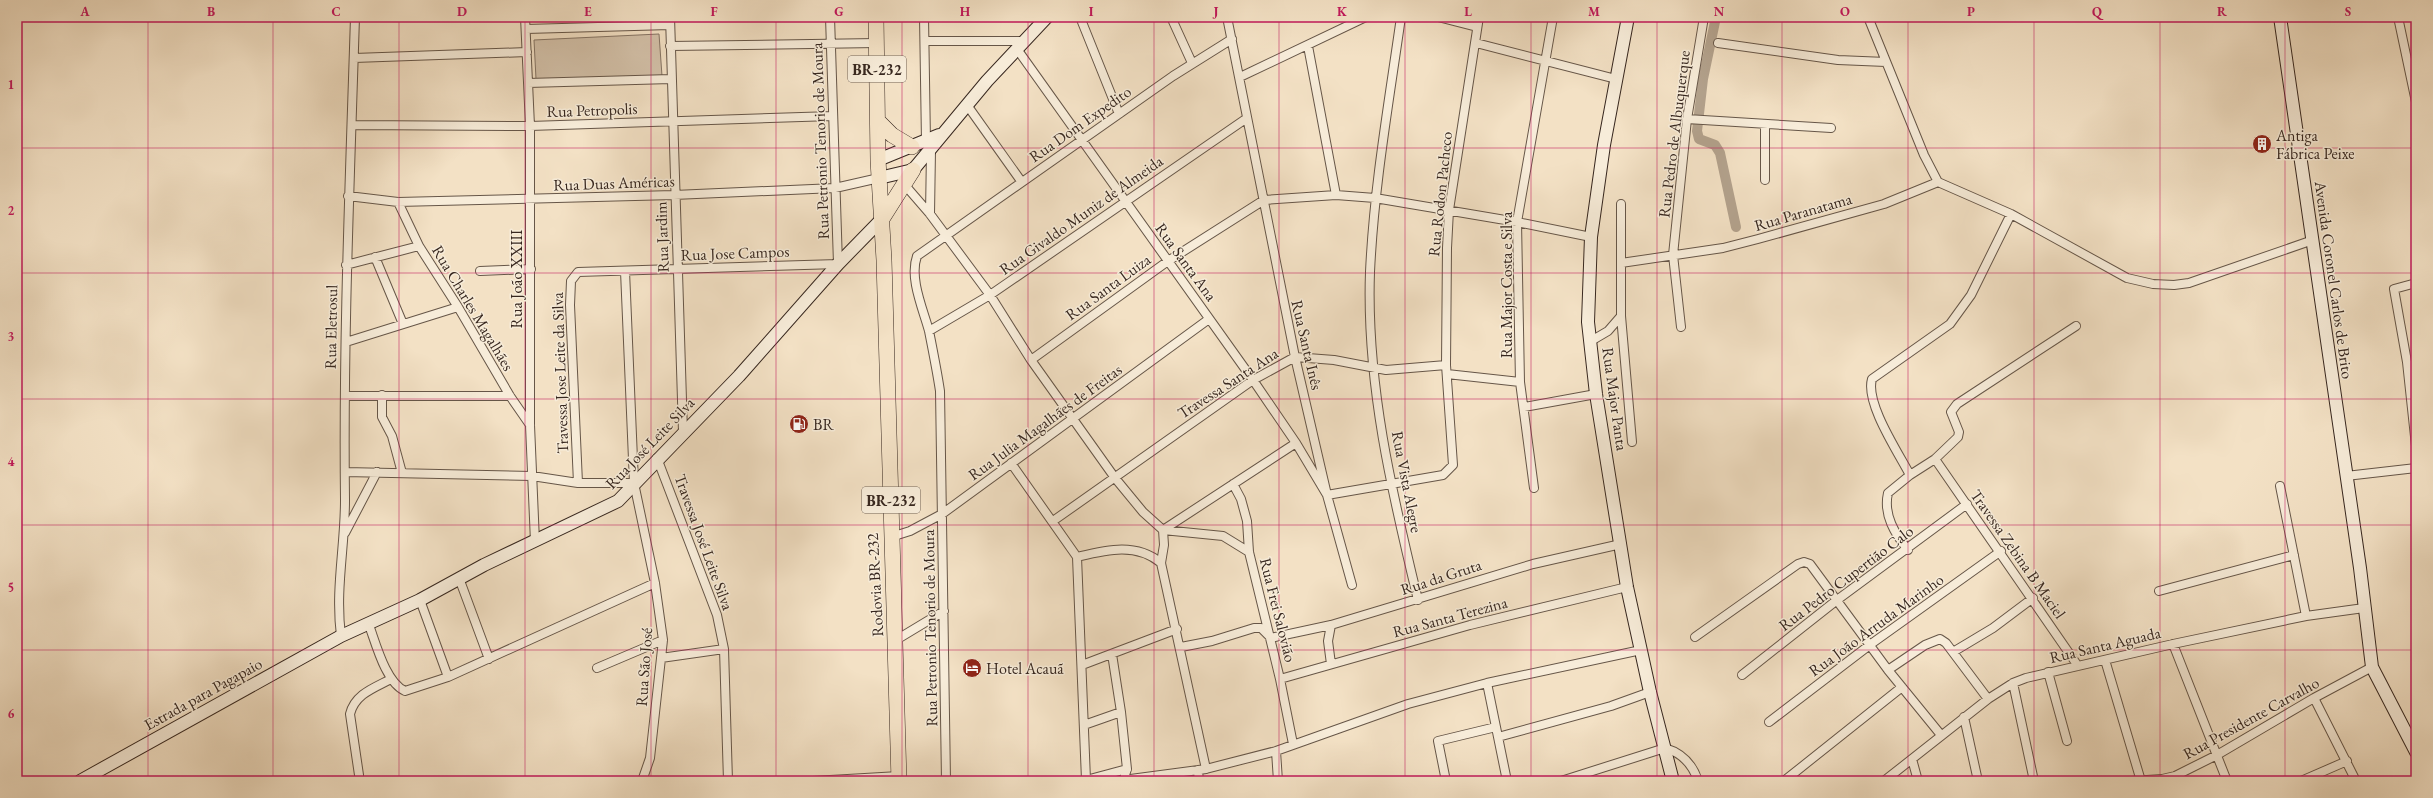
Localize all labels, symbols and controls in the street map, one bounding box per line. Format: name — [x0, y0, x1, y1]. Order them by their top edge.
text: A — [79, 3, 90, 20]
text: B — [207, 3, 215, 20]
text: C — [331, 3, 341, 20]
text: D — [457, 3, 467, 20]
text: E — [584, 3, 592, 20]
text: F — [710, 3, 718, 20]
text: G — [834, 3, 844, 20]
text: H — [960, 3, 971, 20]
text: I — [1089, 3, 1094, 20]
text: J — [1212, 3, 1219, 20]
text: K — [1337, 3, 1348, 20]
text: L — [1464, 3, 1472, 20]
text: M — [1588, 3, 1600, 20]
text: N — [1714, 3, 1725, 20]
text: O — [1840, 3, 1850, 20]
text: P — [1967, 3, 1975, 20]
text: Q — [2092, 3, 2104, 20]
text: R — [2217, 3, 2227, 20]
text: S — [2345, 3, 2351, 20]
street label: Rua Petronio Tenorio de Moura — [806, 41, 834, 240]
street label: Rua Pedro de Albuquerque — [1653, 49, 1695, 219]
road number: BR-232 — [848, 56, 906, 82]
text: 1 — [8, 76, 15, 93]
street label: Rua Dom Expedito — [1025, 81, 1135, 167]
street label: Rua Petropolis — [546, 98, 638, 122]
place label: Antiga Fábrica Peixe — [2275, 125, 2354, 164]
street label: Rua Rodon Pacheco — [1423, 130, 1457, 258]
building icon: Antiga Fábrica Peixe — [2251, 133, 2273, 155]
street label: Rua Givaldo Muniz de Almeida — [995, 150, 1167, 280]
street label: Rua Duas Américas — [553, 170, 675, 196]
street label: Avenida Coronel Carlos de Brito — [2310, 179, 2358, 380]
street label: Rua Paranatama — [1752, 188, 1855, 236]
street label: Rua Jardim — [650, 201, 674, 273]
text: 2 — [8, 202, 15, 219]
street label: Rua Major Costa e Silva — [1496, 211, 1517, 358]
street label: Rua Santa Ana — [1150, 219, 1222, 306]
street label: Rua João XXIII — [506, 229, 527, 328]
street label: Rua Charles Magalhães — [427, 241, 519, 375]
street label: Rua Jose Campos — [680, 241, 790, 265]
street label: Rua Santa Luiza — [1061, 249, 1155, 325]
street label: Rua Eletrosul — [320, 285, 342, 369]
street label: Travessa Jose Leite da Silva — [547, 291, 573, 454]
street label: Rua Santa Inês — [1286, 298, 1328, 392]
text: 3 — [8, 328, 15, 345]
street label: Travessa Santa Ana — [1174, 342, 1283, 423]
street label: Rua Major Panta — [1597, 346, 1633, 453]
street label: Rua Julia Magalhães de Freitas — [964, 359, 1126, 485]
street label: Rua José Leite Silva — [601, 392, 700, 493]
fuel station icon: BR — [788, 413, 810, 435]
place label: BR — [813, 414, 834, 435]
street label: Rua Vista Alegre — [1387, 429, 1427, 535]
text: 4 — [8, 453, 15, 470]
street label: Travessa José Leite Silva — [670, 471, 739, 614]
street label: Travessa Zebina B Maciel — [1966, 485, 2071, 623]
road number: BR-232 — [862, 487, 920, 513]
street label: Rua Pedro Cupertião Calo — [1774, 520, 1918, 636]
street label: Rua Petronio Tenorio de Moura — [918, 529, 942, 727]
street label: Rodovia BR-232 — [862, 532, 888, 637]
street label: Rua da Gruta — [1398, 554, 1485, 600]
street label: Rua Frei Salovião — [1255, 556, 1301, 664]
street label: Rua João Arruda Marinho — [1804, 569, 1948, 681]
text: 5 — [8, 579, 14, 596]
street label: Rua Santa Terezina — [1390, 591, 1510, 642]
street label: Rua Santa Aguada — [2047, 622, 2163, 668]
street label: Rua São José — [631, 627, 657, 707]
street label: Estrada para Pagapaio — [140, 653, 266, 735]
hotel icon: Hotel Acauã — [961, 657, 983, 679]
place label: Hotel Acauã — [986, 658, 1064, 679]
street label: Rua Presidente Carvalho — [2179, 672, 2323, 764]
text: 6 — [8, 705, 15, 722]

